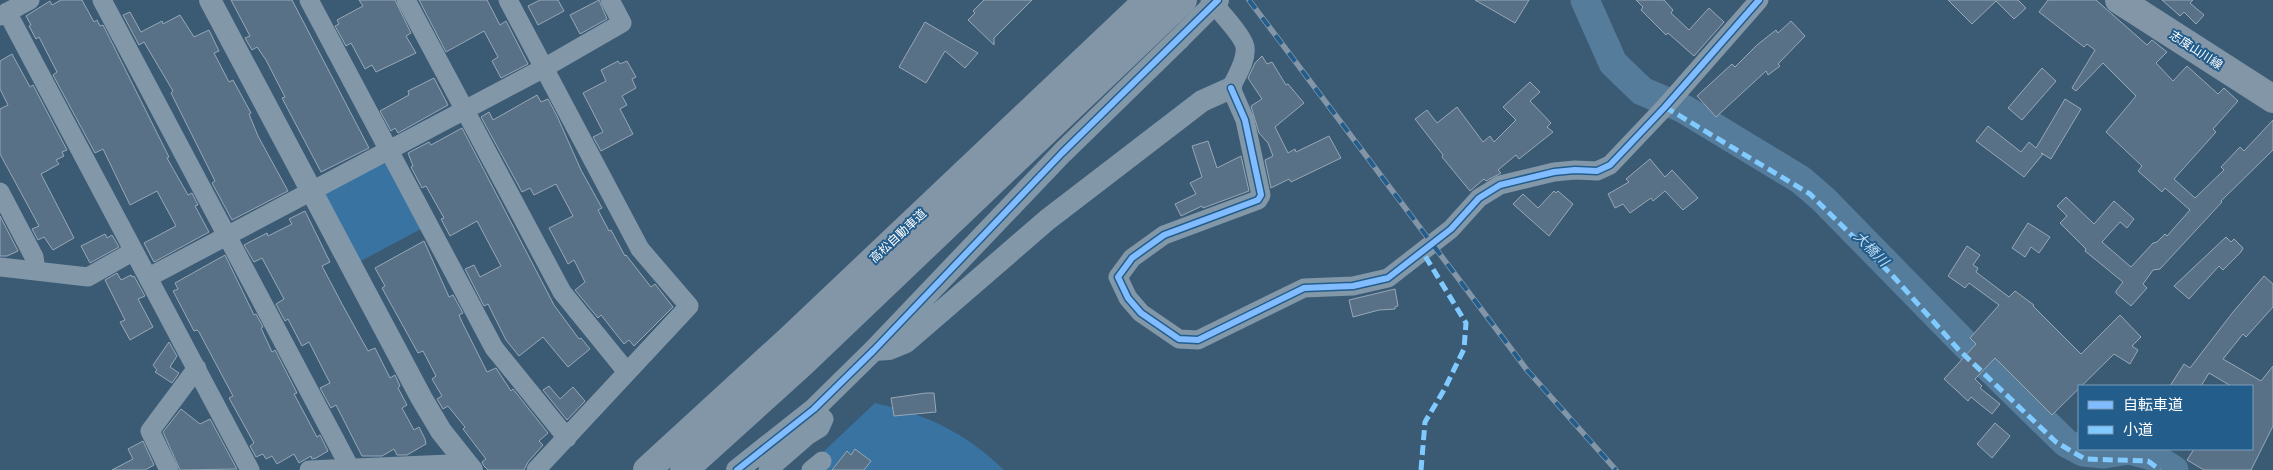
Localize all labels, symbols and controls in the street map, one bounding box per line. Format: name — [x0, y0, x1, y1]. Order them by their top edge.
street label: 志度山川線 — [2167, 28, 2225, 72]
street label: 高松自動車道 — [867, 206, 929, 266]
water label: 大橋川 — [1850, 228, 1893, 271]
legend — [2078, 385, 2253, 450]
text: 自転車道 — [2123, 396, 2183, 414]
text: 小道 — [2123, 421, 2153, 439]

